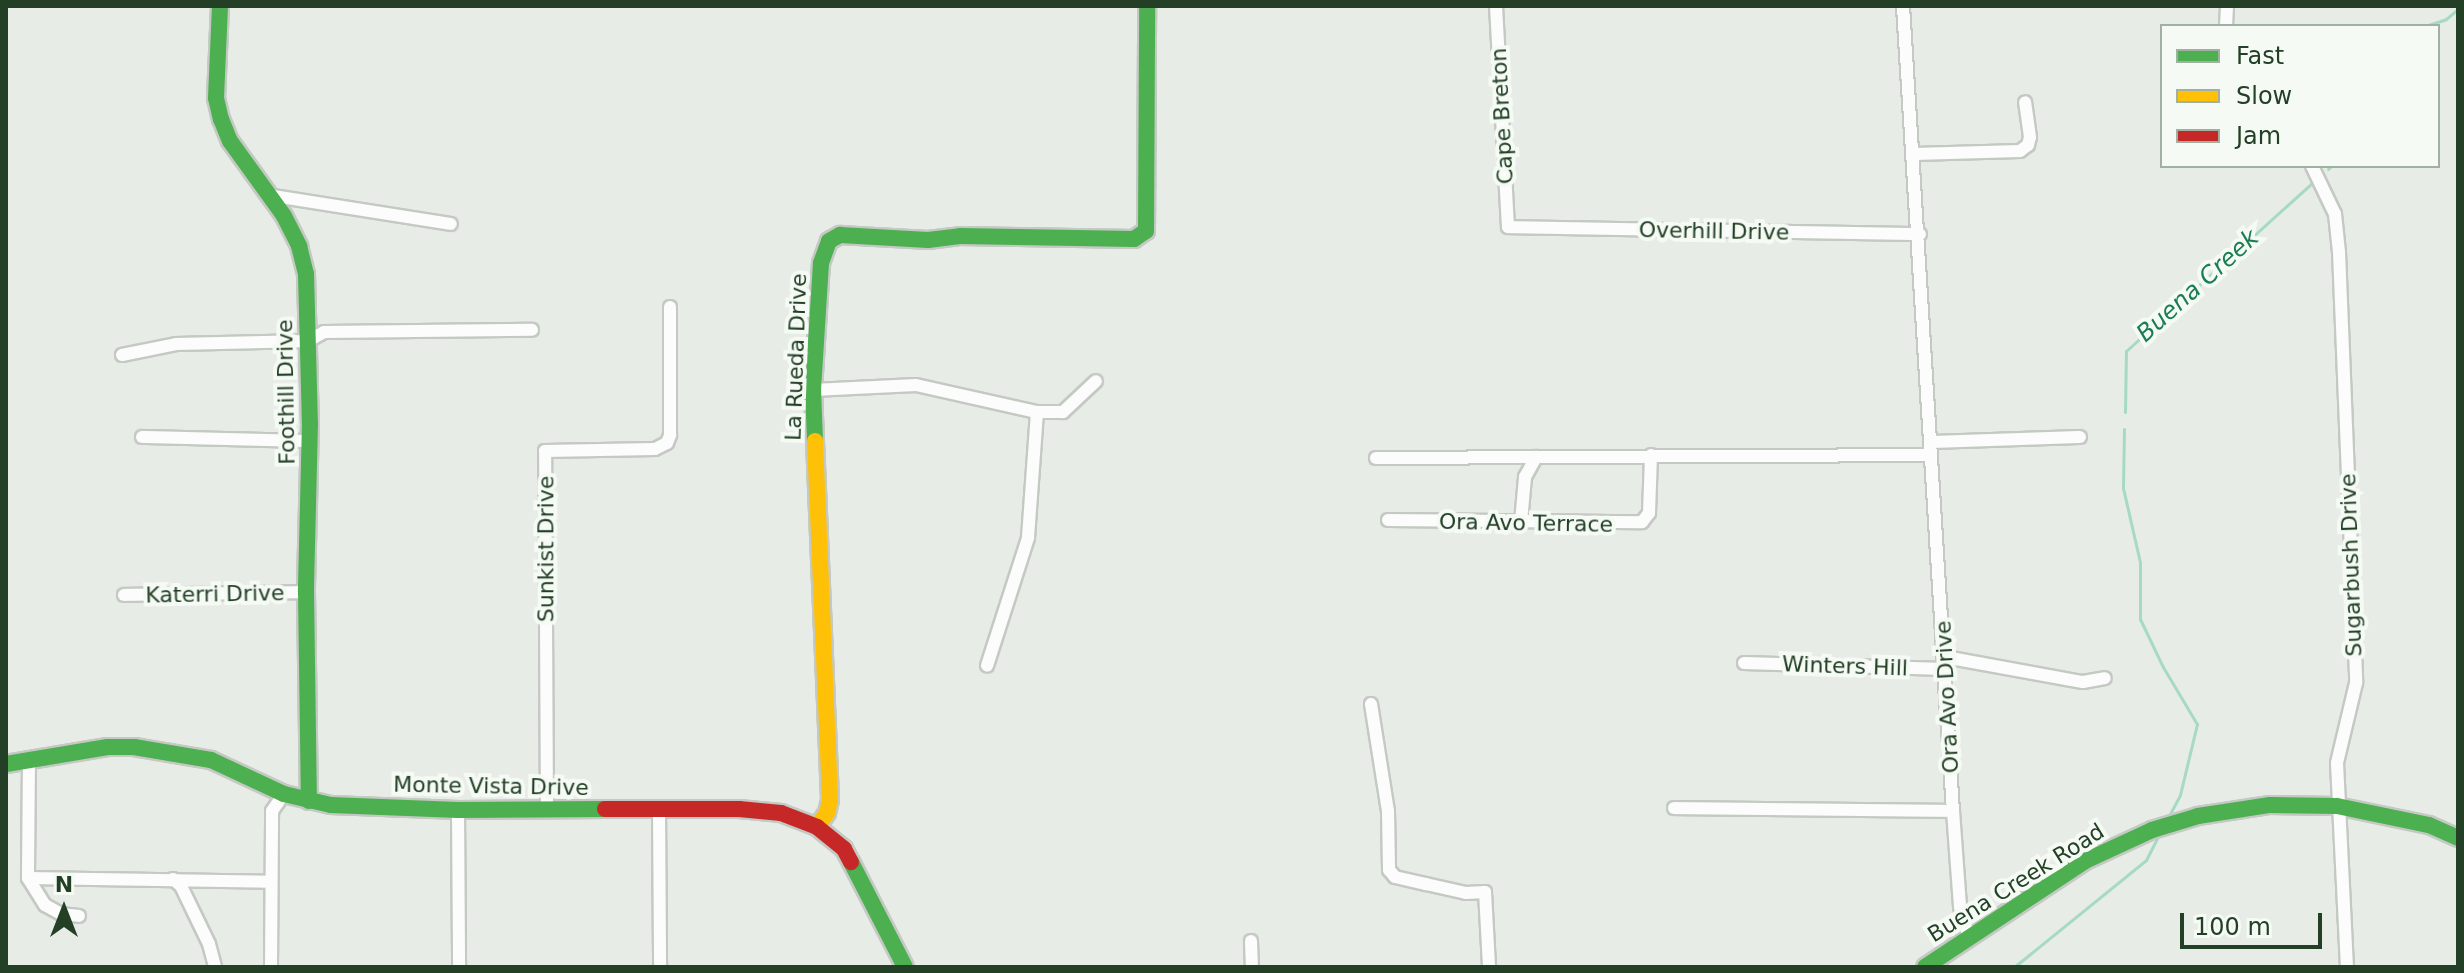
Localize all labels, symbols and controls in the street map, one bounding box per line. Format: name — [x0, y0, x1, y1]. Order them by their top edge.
legend — [2160, 24, 2440, 168]
text: Fast — [2236, 42, 2284, 70]
street label: Cape Breton — [1485, 47, 1519, 185]
text: Slow — [2236, 82, 2292, 110]
text: Jam — [2236, 122, 2281, 150]
street label: Overhill Drive — [1639, 216, 1789, 246]
water label: Buena Creek — [2131, 224, 2265, 348]
street label: La Rueda Drive — [780, 273, 812, 441]
street label: Foothill Drive — [272, 319, 300, 465]
street label: Sugarbush Drive — [2335, 473, 2367, 657]
street label: Sunkist Drive — [533, 476, 559, 622]
street label: Ora Avo Terrace — [1439, 508, 1613, 538]
street label: Katerri Drive — [145, 580, 285, 608]
street label: Ora Avo Drive — [1930, 620, 1964, 774]
street label: Winters Hill — [1782, 651, 1908, 681]
street label: Monte Vista Drive — [393, 771, 589, 801]
street label: Buena Creek Road — [1923, 818, 2109, 948]
north arrow — [24, 869, 104, 949]
text: N — [55, 872, 73, 897]
scale bar — [2184, 897, 2326, 947]
text: 100 m — [2194, 913, 2271, 941]

